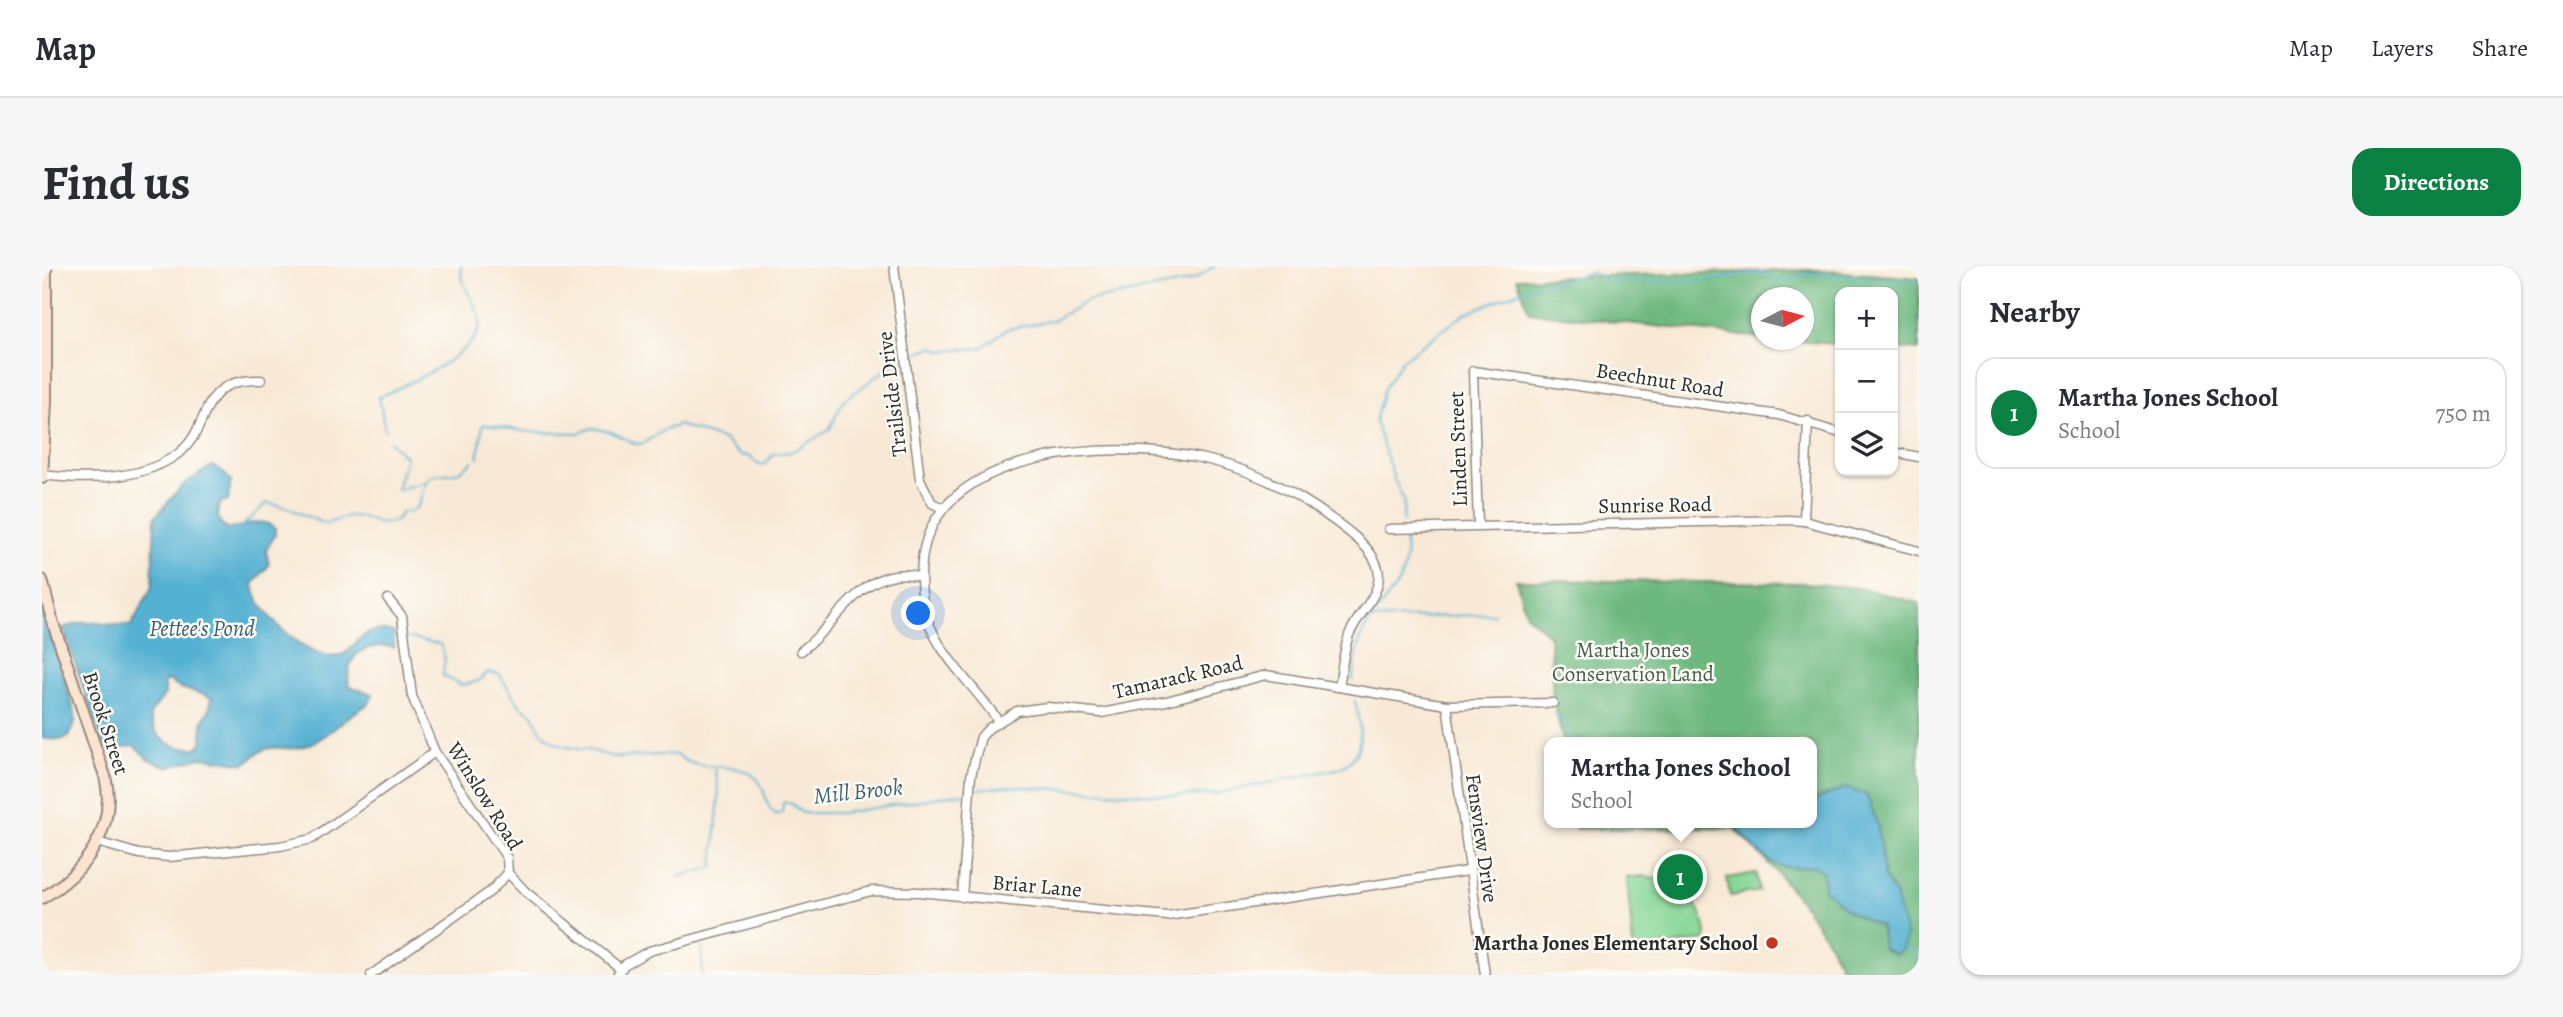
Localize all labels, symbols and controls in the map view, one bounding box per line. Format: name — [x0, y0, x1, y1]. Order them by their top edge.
text: Map — [35, 26, 96, 71]
text: Map — [2289, 32, 2333, 64]
text: Layers — [2371, 32, 2434, 64]
text: Share — [2472, 32, 2528, 64]
button: Directions — [2352, 148, 2521, 216]
text: Find us — [42, 149, 190, 216]
north arrow — [1751, 287, 1814, 350]
map controls — [1835, 287, 1898, 476]
button: + — [1835, 287, 1898, 350]
text: Nearby — [1989, 292, 2080, 332]
street label: Trailside Drive — [870, 330, 914, 458]
button: − — [1835, 350, 1898, 413]
street label: Beechnut Road — [1594, 356, 1727, 404]
text: Martha Jones School — [2058, 380, 2278, 415]
street label: Linden Street — [1442, 390, 1474, 507]
text: 1 — [2010, 398, 2018, 429]
text: 750 m — [2436, 398, 2491, 429]
button: layers — [1835, 413, 1898, 476]
text: School — [2058, 415, 2120, 446]
street label: Sunrise Road — [1598, 490, 1713, 520]
your location — [901, 596, 935, 630]
water label: Pettee's Pond — [149, 613, 255, 644]
park label: Martha Jones Conservation Land — [1552, 636, 1715, 688]
street label: Tamarack Road — [1110, 648, 1246, 706]
street label: Brook Street — [76, 668, 136, 778]
street label: Winslow Road — [440, 736, 530, 856]
popup — [1544, 737, 1817, 828]
text: Martha Jones School — [1570, 750, 1791, 785]
water label: Mill Brook — [812, 771, 904, 812]
street label: Fensview Drive — [1459, 772, 1505, 904]
text: School — [1570, 785, 1633, 816]
pin: 1 — [1657, 851, 1703, 903]
street label: Briar Lane — [991, 868, 1083, 904]
place label: Martha Jones Elementary School — [1474, 929, 1758, 957]
marker: Martha Jones Elementary School — [1764, 935, 1780, 951]

